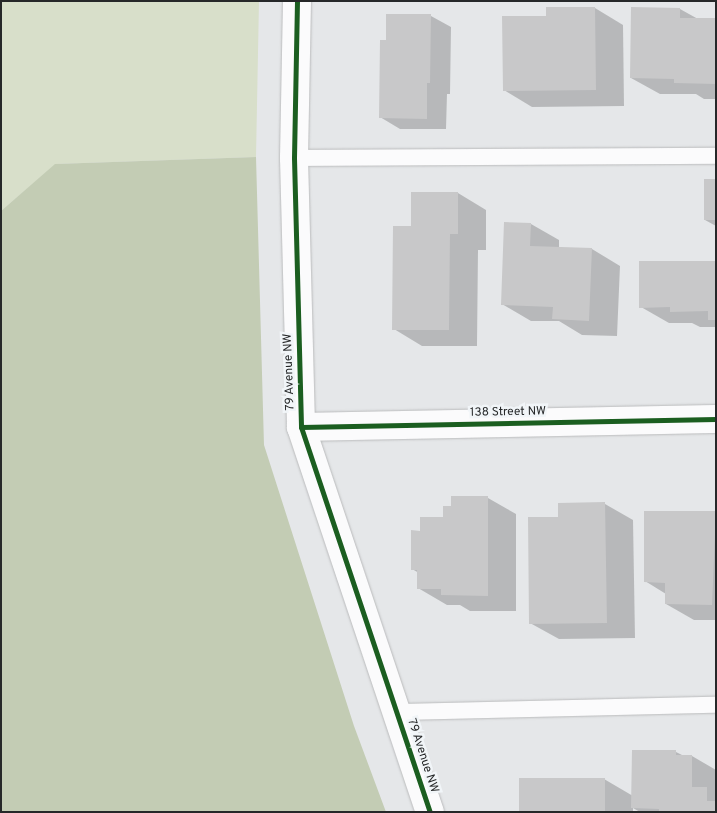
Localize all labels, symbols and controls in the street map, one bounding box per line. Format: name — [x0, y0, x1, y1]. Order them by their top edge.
street label: 79 Avenue NW — [281, 333, 299, 411]
street label: 138 Street NW — [470, 405, 546, 421]
street label: 79 Avenue NW — [403, 717, 441, 795]

